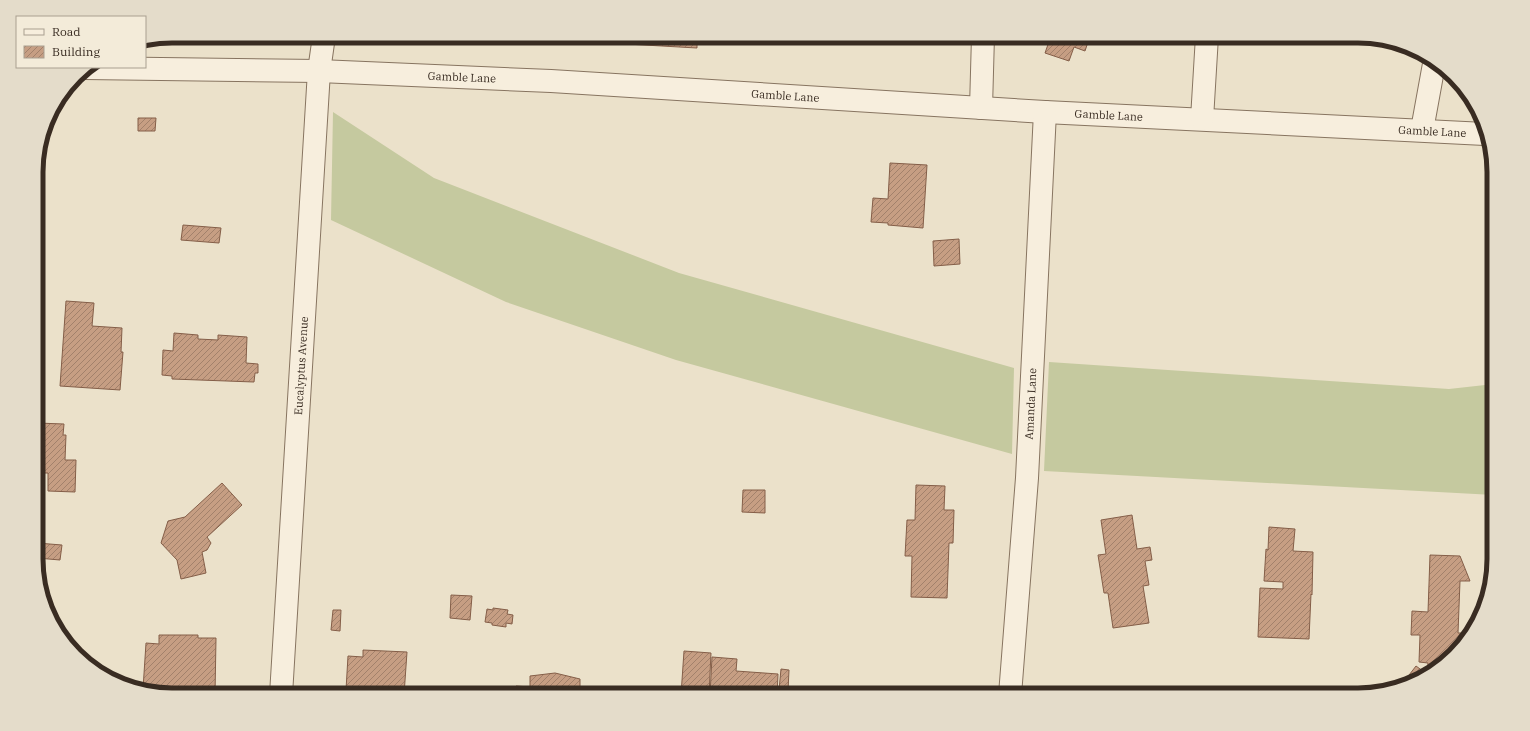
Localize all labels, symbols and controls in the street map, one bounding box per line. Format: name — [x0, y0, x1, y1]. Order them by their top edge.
legend — [16, 16, 146, 68]
text: Road — [52, 24, 81, 39]
text: Building — [52, 44, 100, 59]
street label: Gamble Lane — [427, 69, 496, 86]
street label: Gamble Lane — [751, 87, 820, 105]
street label: Gamble Lane — [1074, 106, 1143, 124]
street label: Gamble Lane — [1398, 123, 1467, 140]
street label: Eucalyptus Avenue — [291, 316, 311, 415]
street label: Amanda Lane — [1022, 367, 1039, 440]

